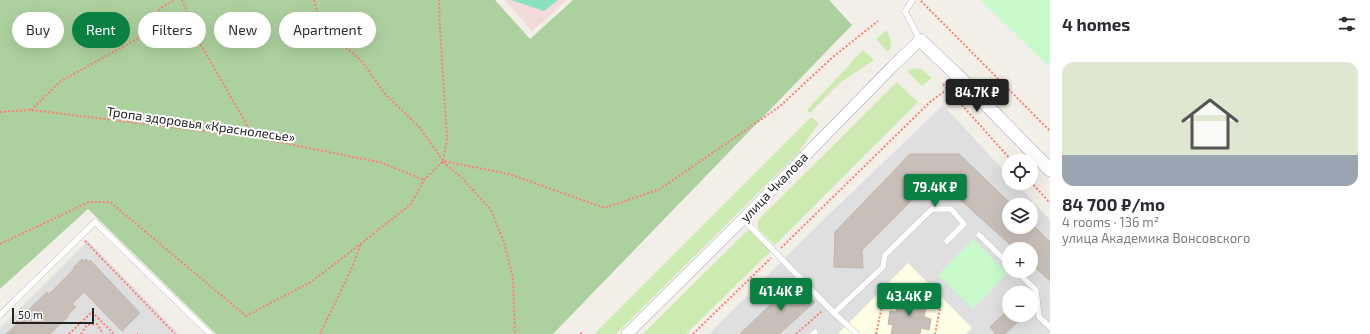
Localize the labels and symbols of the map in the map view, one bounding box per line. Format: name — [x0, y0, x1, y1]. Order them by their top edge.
pin: 84.7K ₽ — [940, 79, 1014, 113]
street label: Тропа здоровья «Краснолесье» — [106, 103, 296, 145]
street label: улица Чкалова — [737, 149, 811, 225]
pin: 79.4K ₽ — [898, 174, 972, 208]
pin: 41.4K ₽ — [744, 278, 818, 312]
pin: 43.4K ₽ — [872, 283, 946, 317]
scale bar — [12, 306, 94, 325]

